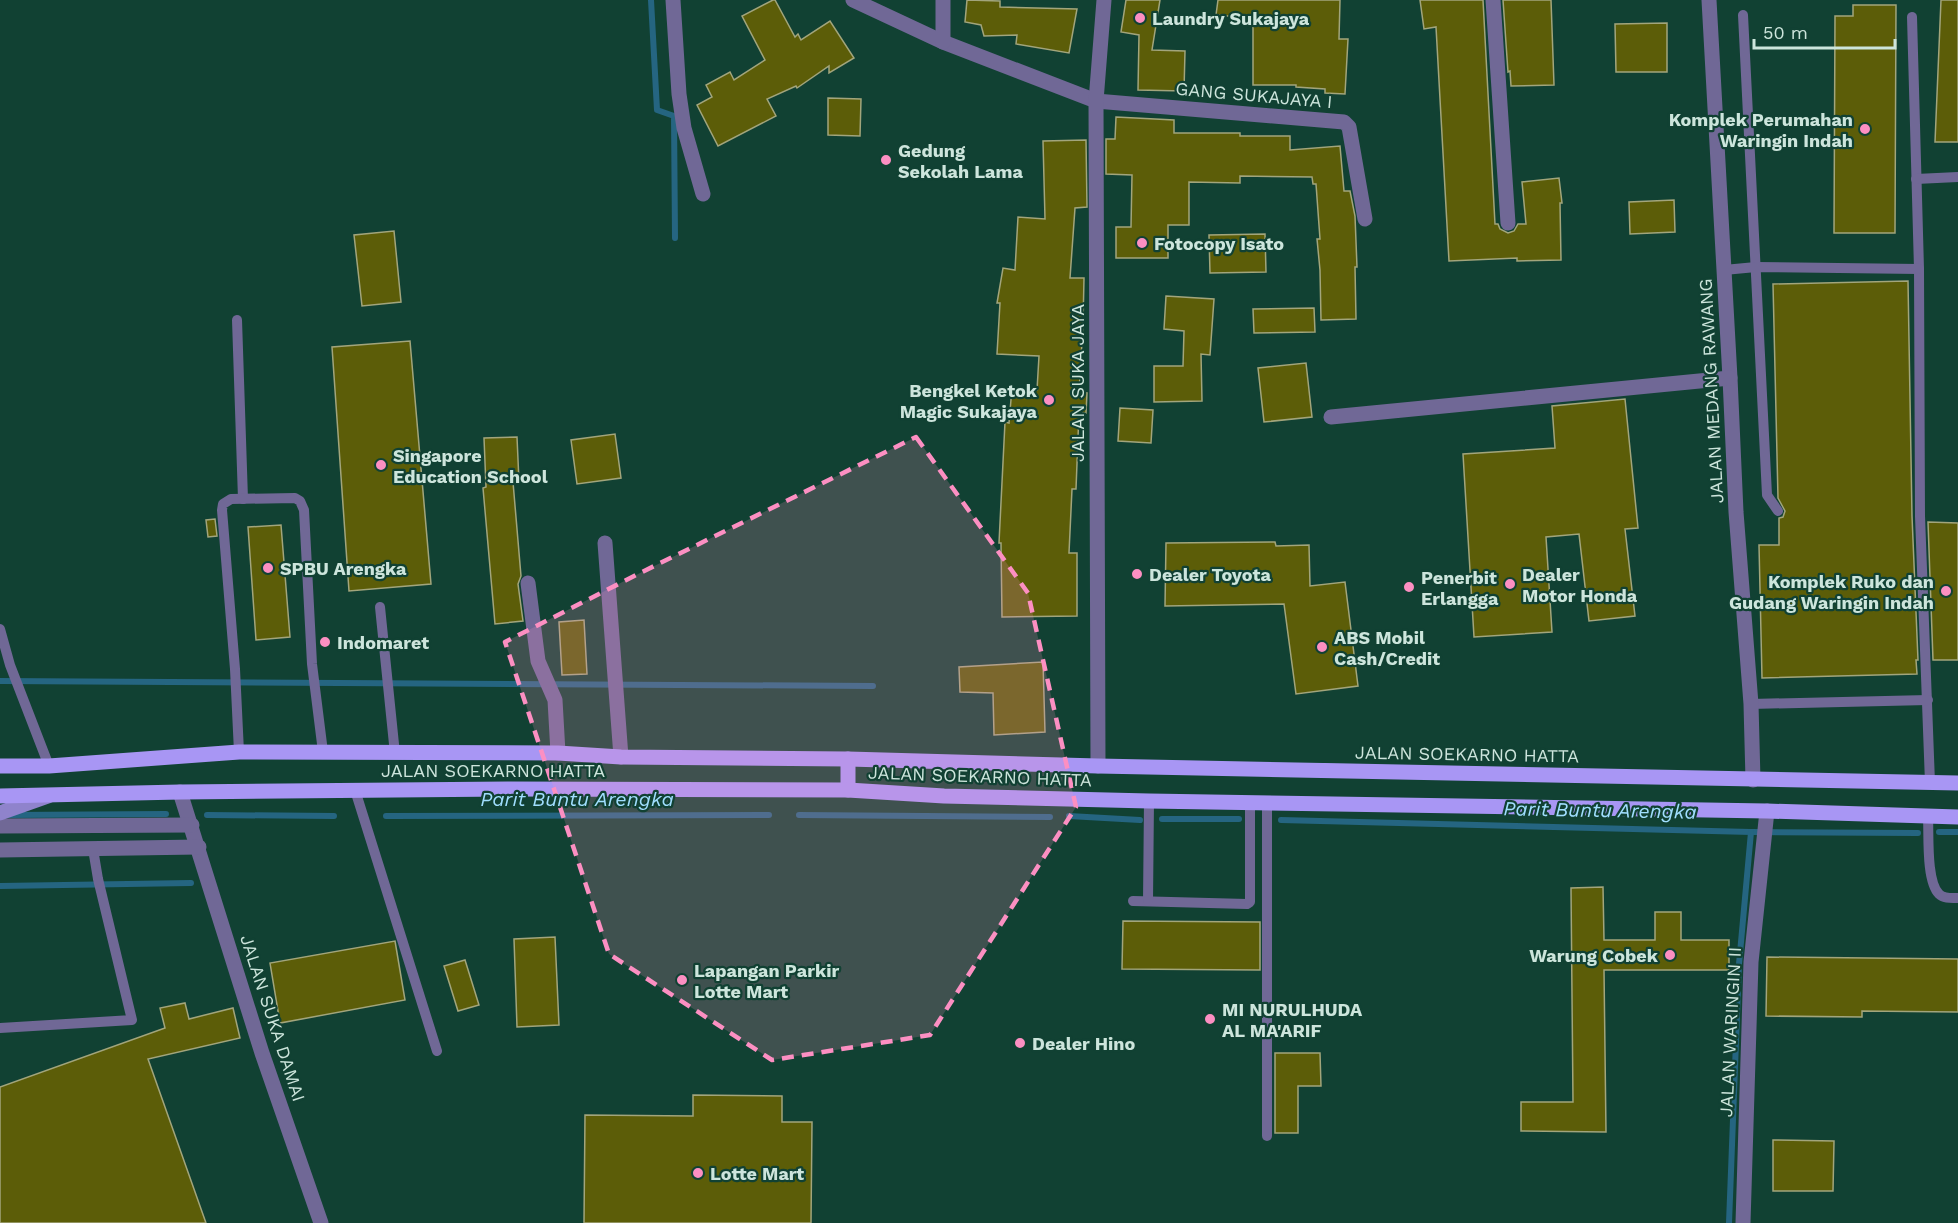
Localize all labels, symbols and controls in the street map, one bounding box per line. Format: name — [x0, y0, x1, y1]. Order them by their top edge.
place label: Laundry Sukajaya — [1152, 8, 1310, 29]
marker: Laundry Sukajaya — [1133, 11, 1147, 25]
scale bar — [1754, 12, 1895, 50]
text: 50 m — [1763, 22, 1808, 43]
street label: GANG SUKAJAYA I — [1175, 78, 1333, 112]
place label: Komplek Perumahan Waringin Indah — [1669, 109, 1853, 151]
marker: Komplek Perumahan Waringin Indah — [1858, 122, 1872, 136]
place label: Gedung Sekolah Lama — [898, 140, 1023, 182]
marker: Gedung Sekolah Lama — [879, 153, 893, 167]
place label: Fotocopy Isato — [1154, 233, 1284, 254]
marker: Fotocopy Isato — [1135, 236, 1149, 250]
street label: JALAN MEDANG RAWANG — [1695, 278, 1727, 504]
street label: JALAN SUKA JAYA — [1067, 304, 1088, 462]
place label: Bengkel Ketok Magic Sukajaya — [900, 380, 1038, 422]
marker: Bengkel Ketok Magic Sukajaya — [1042, 393, 1056, 407]
place label: Singapore Education School — [393, 445, 548, 487]
marker: Singapore Education School — [374, 458, 388, 472]
place label: SPBU Arengka — [280, 558, 407, 579]
marker: SPBU Arengka — [261, 561, 275, 575]
place label: Dealer Toyota — [1149, 564, 1271, 585]
place label: Dealer Motor Honda — [1522, 564, 1638, 606]
marker: Dealer Toyota — [1130, 567, 1144, 581]
place label: Penerbit Erlangga — [1421, 567, 1499, 609]
place label: Komplek Ruko dan Gudang Waringin Indah — [1729, 571, 1934, 613]
marker: Dealer Motor Honda — [1503, 577, 1517, 591]
marker: Penerbit Erlangga — [1402, 580, 1416, 594]
marker: Komplek Ruko dan Gudang Waringin Indah — [1939, 584, 1953, 598]
place label: ABS Mobil Cash/Credit — [1334, 627, 1440, 669]
place label: Indomaret — [337, 632, 429, 653]
marker: Indomaret — [318, 635, 332, 649]
marker: ABS Mobil Cash/Credit — [1315, 640, 1329, 654]
street label: JALAN SOEKARNO HATTA — [1355, 742, 1579, 766]
street label: JALAN SOEKARNO HATTA — [381, 760, 605, 781]
street label: JALAN SOEKARNO HATTA — [868, 762, 1092, 790]
water label: Parit Buntu Arengka — [480, 787, 674, 811]
water label: Parit Buntu Arengka — [1503, 796, 1697, 824]
street label: JALAN SUKA DAMAI — [236, 932, 310, 1104]
place label: Warung Cobek — [1529, 945, 1659, 966]
street label: JALAN WARINGIN II — [1715, 946, 1745, 1118]
marker: Warung Cobek — [1663, 948, 1677, 962]
place label: Lapangan Parkir Lotte Mart — [694, 960, 839, 1002]
marker: Lapangan Parkir Lotte Mart — [675, 973, 689, 987]
place label: MI NURULHUDA AL MA'ARIF — [1222, 999, 1363, 1041]
marker: MI NURULHUDA AL MA'ARIF — [1203, 1012, 1217, 1026]
place label: Dealer Hino — [1032, 1033, 1135, 1054]
marker: Dealer Hino — [1013, 1036, 1027, 1050]
place label: Lotte Mart — [710, 1163, 804, 1184]
marker: Lotte Mart — [691, 1166, 705, 1180]

